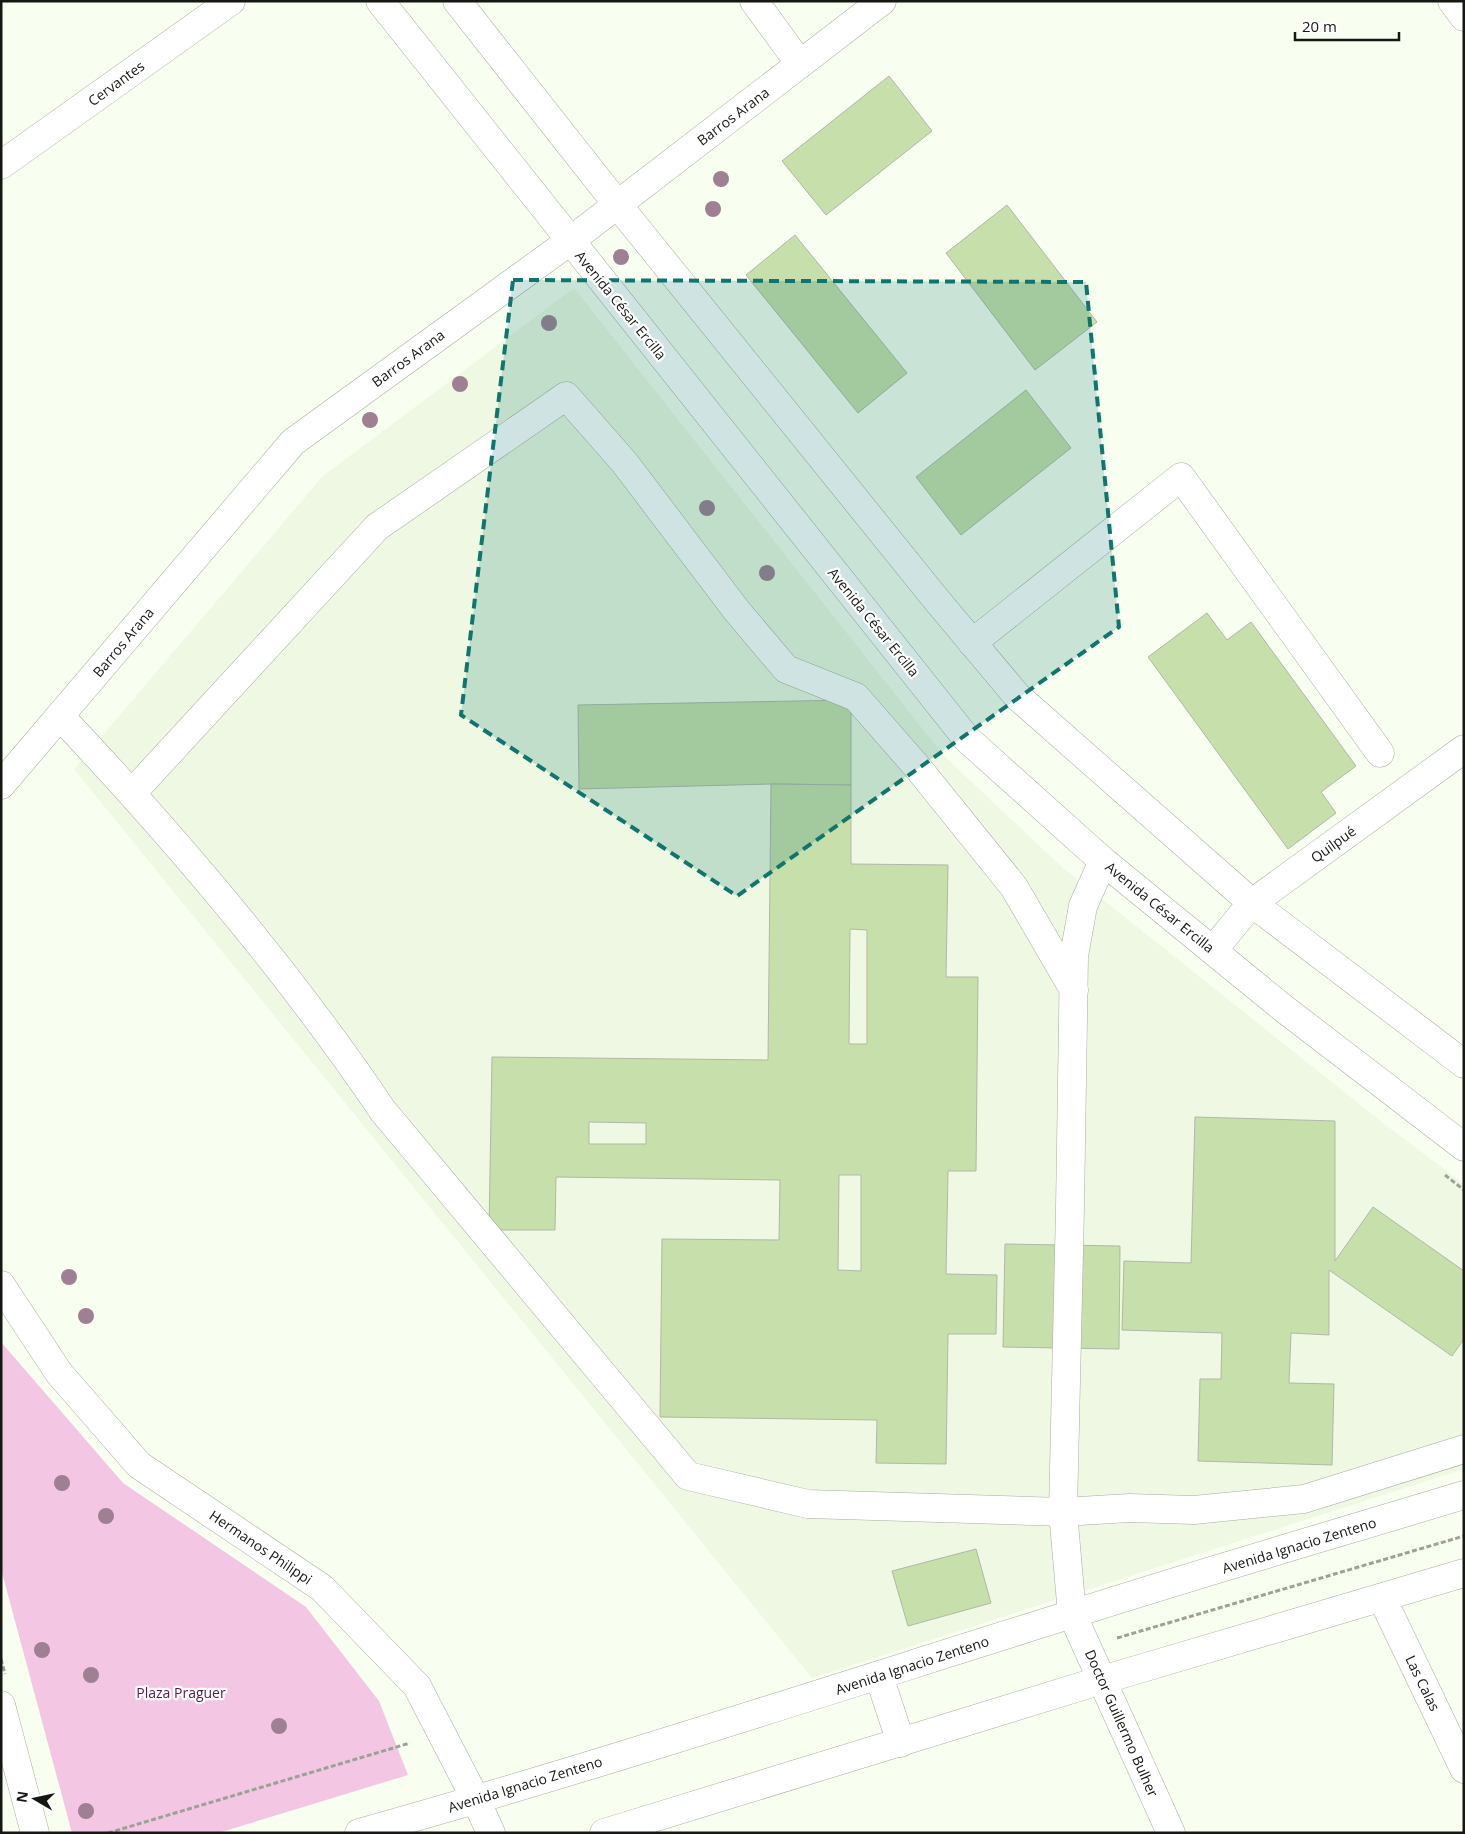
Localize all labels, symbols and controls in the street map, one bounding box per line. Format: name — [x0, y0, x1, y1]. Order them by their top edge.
scale bar — [1295, 10, 1399, 42]
text: 20 m — [1302, 16, 1337, 36]
street label: Cervantes — [84, 56, 148, 110]
street label: Barros Arana — [693, 83, 773, 149]
street label: Avenida César Ercilla — [571, 247, 671, 363]
street label: Barros Arana — [368, 325, 448, 391]
street label: Avenida César Ercilla — [824, 564, 924, 680]
street label: Barros Arana — [88, 603, 158, 681]
street label: Quilpué — [1307, 821, 1360, 867]
street label: Avenida César Ercilla — [1102, 857, 1218, 957]
street label: Hermanos Philippi — [206, 1506, 316, 1588]
street label: Avenida Ignacio Zenteno — [1220, 1512, 1378, 1578]
street label: Avenida Ignacio Zenteno — [833, 1631, 991, 1699]
street label: Doctor Guillermo Bulher — [1081, 1646, 1163, 1800]
street label: Las Calas — [1401, 1652, 1445, 1714]
park label: Plaza Praguer — [136, 1683, 226, 1702]
street label: Avenida Ignacio Zenteno — [446, 1751, 604, 1817]
north arrow — [10, 1774, 60, 1824]
text: N — [11, 1790, 32, 1804]

